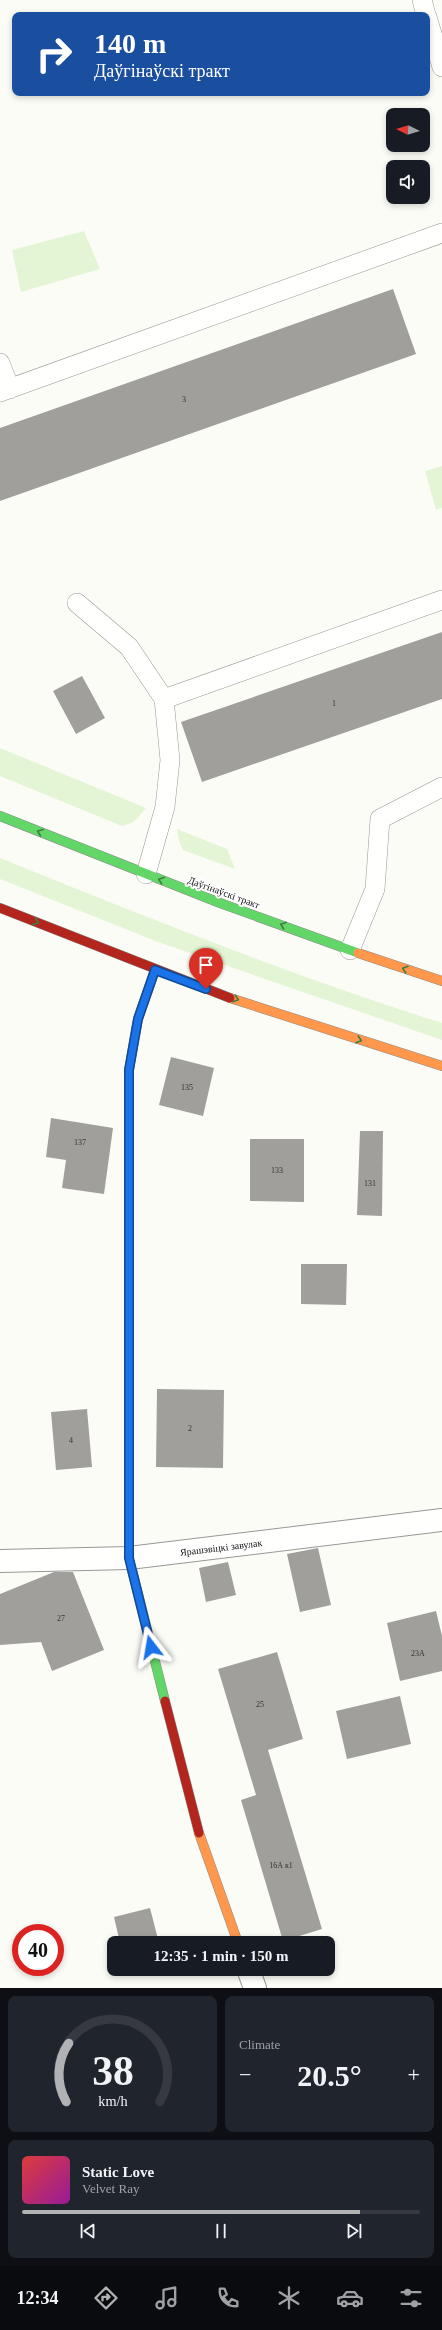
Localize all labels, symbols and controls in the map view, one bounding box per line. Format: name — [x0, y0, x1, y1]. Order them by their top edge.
icon: right — [28, 28, 80, 80]
text: 140 m — [94, 28, 166, 59]
text: Даўгінаўскі тракт — [94, 61, 230, 81]
north arrow — [386, 108, 430, 152]
map controls — [386, 108, 430, 204]
button: sound — [386, 160, 430, 204]
house number: 3 — [182, 395, 186, 404]
house number: 1 — [332, 699, 336, 708]
one-way arrow — [36, 829, 43, 837]
street label: Даўгінаўскі тракт — [186, 874, 262, 911]
one-way arrow — [157, 876, 164, 884]
one-way arrow — [33, 918, 40, 926]
one-way arrow — [279, 922, 286, 930]
pin — [189, 948, 223, 989]
icon: arrive — [195, 954, 217, 976]
one-way arrow — [401, 966, 408, 974]
one-way arrow — [232, 995, 239, 1003]
one-way arrow — [356, 1035, 363, 1043]
house number: 135 — [181, 1083, 193, 1092]
house number: 137 — [74, 1138, 86, 1147]
house number: 133 — [271, 1166, 283, 1175]
house number: 131 — [364, 1179, 376, 1188]
house number: 2 — [188, 1424, 192, 1433]
house number: 4 — [69, 1436, 73, 1445]
street label: Ярашэвіцкі завулак — [179, 1537, 263, 1558]
house number: 27 — [57, 1614, 65, 1623]
position arrow — [130, 1626, 172, 1668]
house number: 23А — [411, 1649, 425, 1658]
house number: 25 — [256, 1700, 264, 1709]
house number: 16А к1 — [269, 1861, 293, 1870]
speed limit sign: 40 — [12, 1924, 64, 1976]
text: 12:35 · 1 min · 150 m — [154, 1948, 289, 1964]
text: Climate — [239, 2037, 280, 2052]
text: 38 — [92, 2048, 133, 2094]
text: 20.5° — [297, 2059, 362, 2092]
text: − — [239, 2062, 251, 2087]
text: + — [408, 2062, 420, 2087]
text: km/h — [98, 2093, 127, 2109]
text: Static Love — [82, 2164, 154, 2180]
text: Velvet Ray — [82, 2181, 139, 2196]
icon: previous — [77, 2220, 99, 2242]
icon: pause — [210, 2220, 232, 2242]
icon: next — [343, 2220, 365, 2242]
icon: directions — [92, 2284, 120, 2312]
icon: music — [153, 2284, 181, 2312]
icon: phone — [214, 2284, 242, 2312]
icon: climate — [275, 2284, 303, 2312]
icon: car — [336, 2284, 364, 2312]
icon: filters — [397, 2284, 425, 2312]
text: 12:34 — [17, 2288, 59, 2308]

